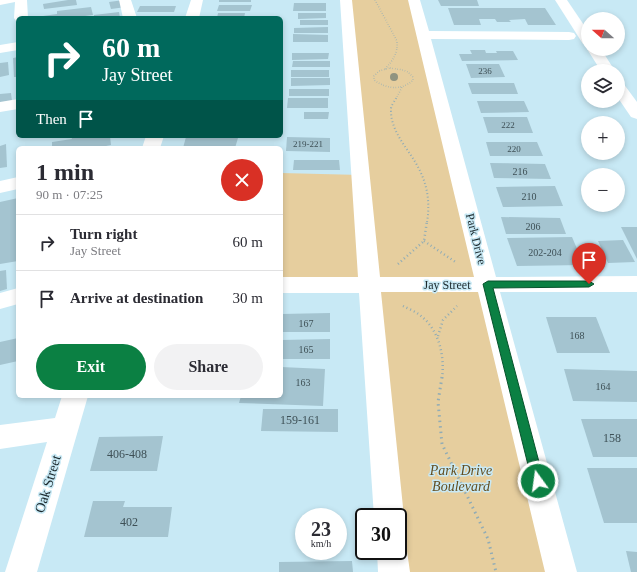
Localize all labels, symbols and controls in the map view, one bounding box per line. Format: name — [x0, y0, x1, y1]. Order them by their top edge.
north arrow — [581, 12, 625, 56]
map controls — [581, 12, 625, 212]
icon: right — [36, 32, 88, 84]
text: 60 m — [102, 32, 160, 63]
button: layers — [581, 64, 625, 108]
text: Jay Street — [102, 65, 172, 85]
house number: 236 — [478, 66, 492, 76]
icon: arrive — [75, 108, 97, 130]
text: Then — [36, 111, 67, 127]
button: + — [581, 116, 625, 160]
house number: 222 — [501, 120, 515, 130]
house number: 219-221 — [293, 139, 323, 149]
house number: 220 — [507, 144, 521, 154]
text: 1 min — [36, 159, 94, 185]
button: close — [221, 159, 263, 201]
house number: 216 — [513, 166, 528, 177]
button: − — [581, 168, 625, 212]
text: 90 m · 07:25 — [36, 187, 103, 202]
house number: 210 — [522, 191, 537, 202]
street label: Park Drive — [463, 212, 489, 266]
house number: 206 — [526, 221, 541, 232]
text: Turn right — [70, 226, 137, 242]
icon: right — [36, 232, 58, 254]
text: 60 m — [233, 234, 263, 250]
text: Jay Street — [70, 243, 121, 258]
pin — [572, 243, 606, 284]
house number: 202-204 — [528, 247, 562, 258]
icon: arrive — [578, 249, 600, 271]
street label: Jay Street — [424, 278, 471, 292]
icon: arrive — [36, 288, 58, 310]
text: Arrive at destination — [70, 290, 203, 306]
text: 30 m — [233, 290, 263, 306]
house number: 167 — [299, 318, 314, 329]
house number: 168 — [570, 330, 585, 341]
button: Exit — [36, 344, 146, 390]
button: Share — [154, 344, 263, 390]
house number: 165 — [299, 344, 314, 355]
house number: 163 — [296, 377, 311, 388]
house number: 164 — [596, 381, 611, 392]
house number: 159-161 — [280, 413, 320, 427]
house number: 158 — [603, 431, 621, 445]
house number: 406-408 — [107, 447, 147, 461]
street label: Oak Street — [32, 453, 64, 515]
position arrow — [517, 460, 559, 502]
park label: Park Drive Boulevard — [429, 463, 492, 494]
speed limit sign: 30 — [355, 508, 407, 560]
house number: 402 — [120, 515, 138, 529]
text: 23 — [311, 518, 331, 540]
text: km/h — [311, 538, 331, 549]

